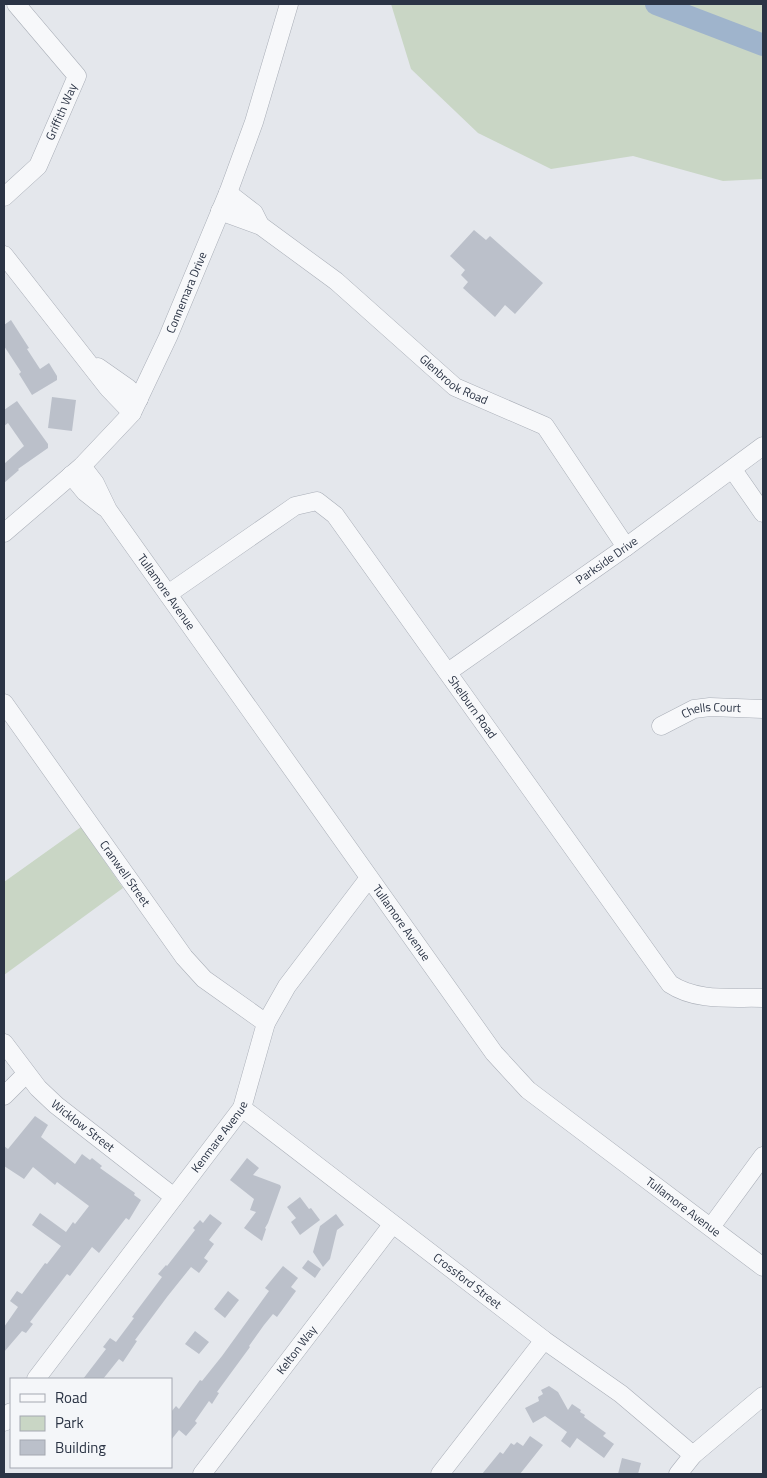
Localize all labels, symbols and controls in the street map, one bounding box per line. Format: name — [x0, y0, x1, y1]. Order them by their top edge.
street label: Griffith Way — [40, 80, 82, 143]
street label: Connemara Drive — [161, 249, 212, 336]
street label: Glenbrook Road — [415, 350, 491, 409]
street label: Parkside Drive — [571, 531, 642, 589]
street label: Tullamore Avenue — [133, 550, 201, 634]
street label: Shelburn Road — [443, 671, 502, 742]
street label: Chells Court — [678, 697, 742, 723]
street label: Cranwell Street — [95, 836, 156, 911]
street label: Tullamore Avenue — [368, 880, 436, 965]
street label: Wicklow Street — [47, 1095, 119, 1157]
street label: Kenmare Avenue — [186, 1099, 252, 1176]
street label: Tullamore Avenue — [642, 1172, 725, 1241]
street label: Crossford Street — [429, 1248, 507, 1314]
street label: Kelton Way — [271, 1321, 321, 1378]
legend — [10, 1378, 172, 1468]
text: Road — [55, 1386, 87, 1409]
text: Park — [55, 1411, 84, 1434]
text: Building — [55, 1436, 106, 1459]

